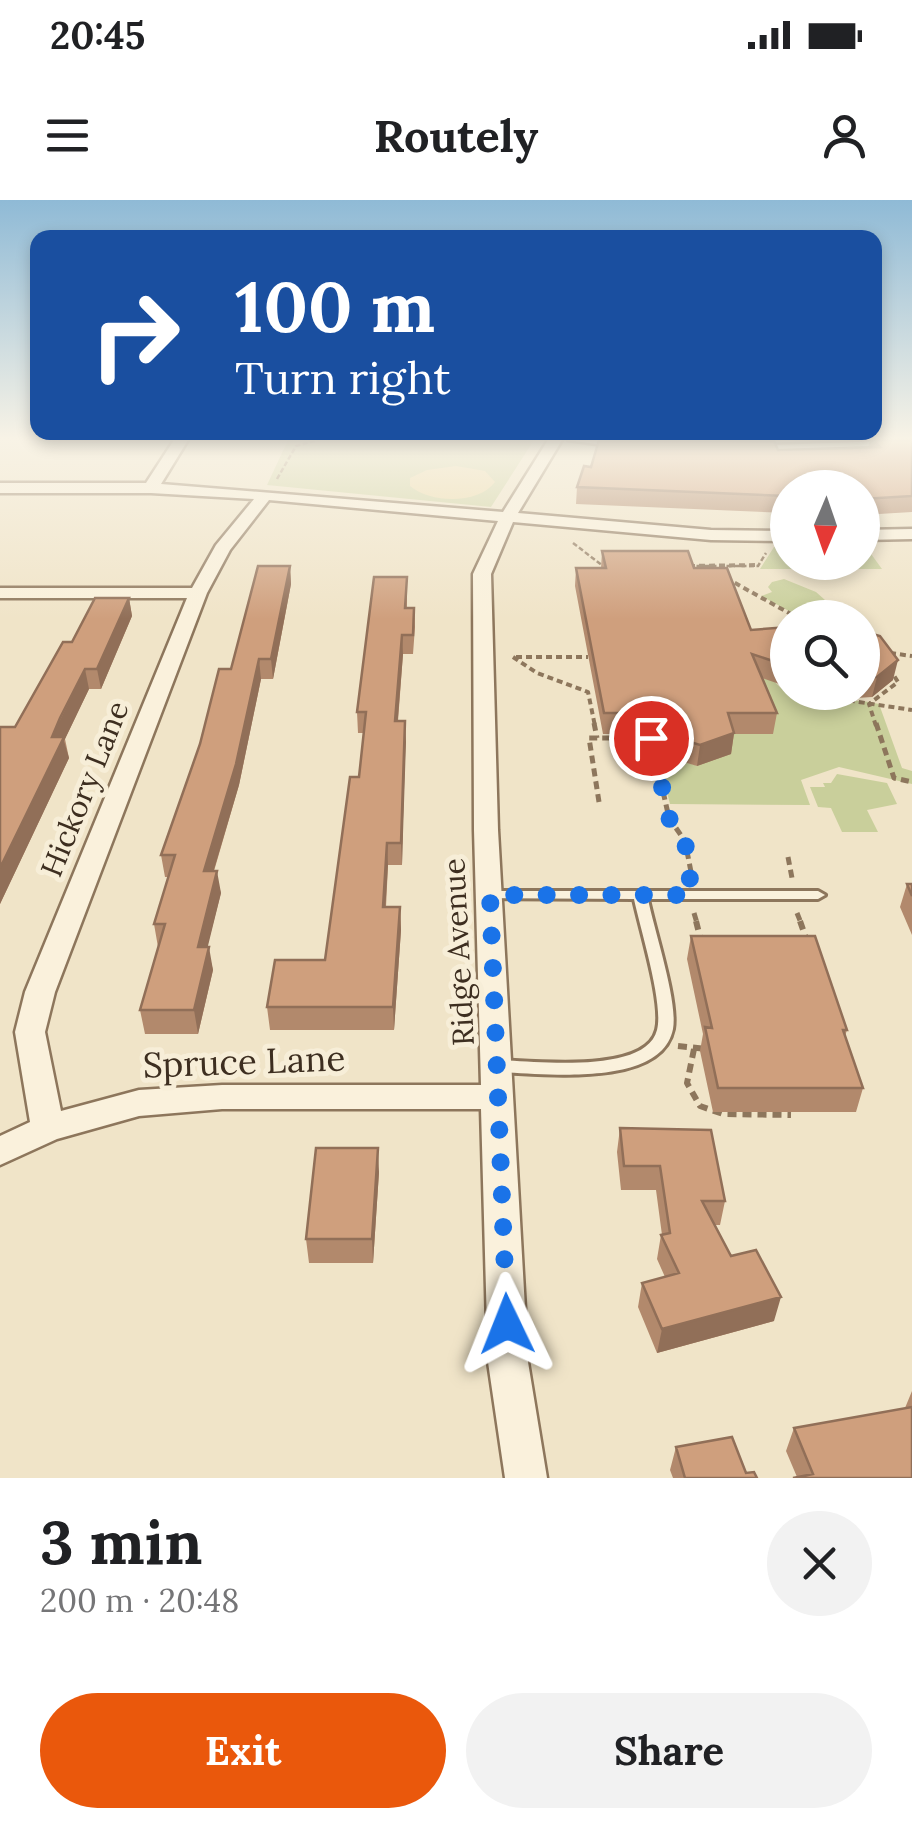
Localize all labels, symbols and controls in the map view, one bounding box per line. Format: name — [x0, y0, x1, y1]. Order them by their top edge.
text: 20:45 — [50, 11, 145, 59]
text: Routely — [374, 107, 538, 164]
icon: menu — [40, 108, 95, 163]
icon: person — [817, 108, 872, 163]
text: 100 m — [235, 262, 435, 351]
icon: right — [70, 270, 200, 400]
text: Turn right — [235, 349, 451, 406]
north arrow — [770, 470, 880, 580]
map controls — [770, 470, 880, 710]
button: search — [770, 600, 880, 710]
street label: Hickory Lane — [32, 695, 137, 882]
pin — [609, 696, 694, 781]
icon: arrive — [624, 711, 679, 766]
street label: Ridge Avenue — [434, 857, 483, 1047]
street label: Spruce Lane — [142, 1035, 346, 1088]
position arrow — [455, 1272, 559, 1376]
text: 3 min — [40, 1504, 202, 1580]
button: close — [767, 1511, 872, 1616]
text: 200 m · 20:48 — [40, 1580, 239, 1621]
button: Exit — [40, 1693, 446, 1808]
button: Share — [466, 1693, 872, 1808]

